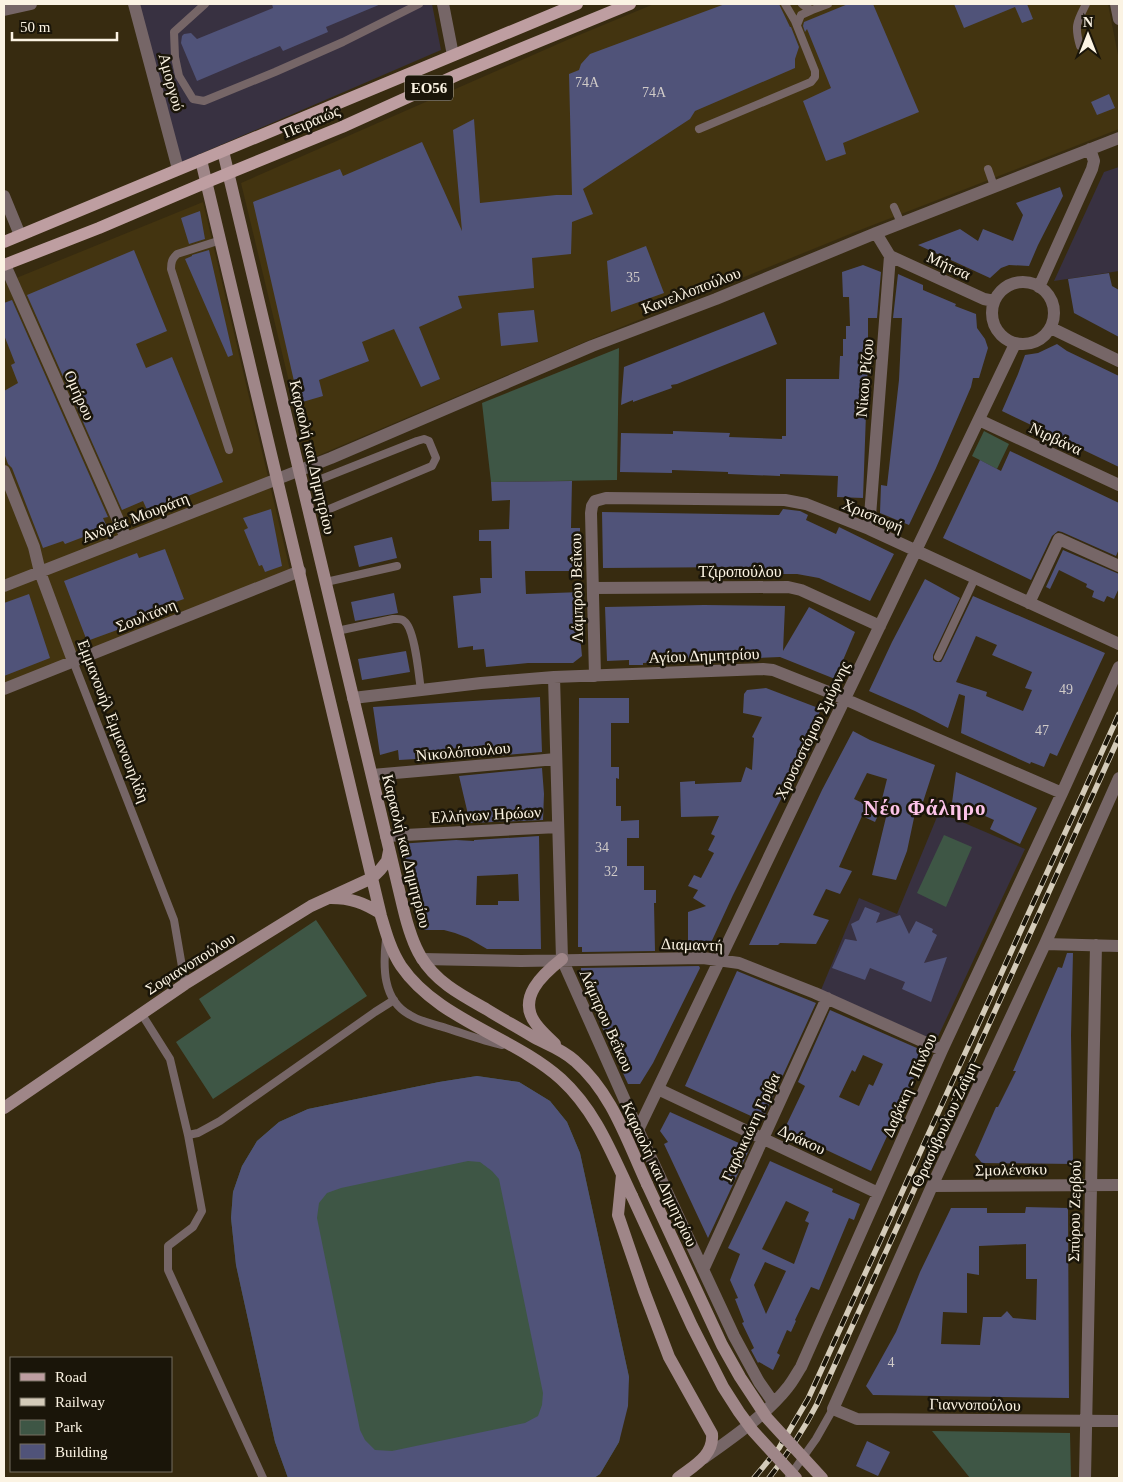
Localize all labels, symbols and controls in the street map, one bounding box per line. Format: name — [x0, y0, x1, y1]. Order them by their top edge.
scale bar — [12, 10, 118, 42]
north arrow — [1063, 10, 1113, 60]
text: N — [1083, 15, 1093, 30]
text: 50 m — [20, 19, 51, 35]
street label: Αμοργού — [155, 51, 187, 113]
house number: 74Α — [575, 75, 600, 90]
road number: ΕΟ56 — [405, 76, 453, 100]
house number: 74Α — [642, 85, 667, 100]
street label: Πειραιώς — [280, 102, 343, 142]
street label: Μήτσα — [924, 248, 974, 284]
street label: Κανελλοπούλου — [639, 264, 743, 317]
house number: 35 — [626, 270, 640, 285]
street label: Νίκου Ρίζου — [853, 338, 877, 418]
street label: Ομήρου — [60, 368, 98, 423]
street label: Καραολή και Δημητρίου — [286, 378, 339, 536]
street label: Νιρβάνα — [1026, 419, 1085, 459]
street label: Ανδρέα Μουράτη — [79, 489, 192, 547]
street label: Χριστοφή — [839, 495, 906, 537]
street label: Λάμπρου Βεΐκου — [567, 533, 587, 643]
street label: Τζιροπούλου — [698, 563, 782, 581]
street label: Σουλτάνη — [114, 596, 179, 636]
street label: Εμμανουήλ Εμμανουηλίδη — [74, 637, 153, 806]
street label: Αγίου Δημητρίου — [648, 645, 760, 667]
street label: Χρυσοστόμου Σμύρνης — [772, 658, 854, 802]
house number: 49 — [1059, 682, 1073, 697]
house number: 47 — [1035, 723, 1049, 738]
street label: Νικολόπουλου — [415, 739, 511, 764]
street label: Καραολή και Δημητρίου — [378, 773, 434, 930]
district label: Νέο Φάληρο — [864, 796, 987, 820]
street label: Ελλήνων Ηρώων — [430, 803, 542, 827]
house number: 34 — [595, 840, 609, 855]
house number: 32 — [604, 864, 618, 879]
street label: Σοφιανοπούλου — [142, 929, 239, 999]
street label: Διαμαντή — [661, 935, 723, 955]
street label: Λάμπρου Βεΐκου — [576, 967, 637, 1074]
street label: Δαβάκη - Πίνδου — [879, 1031, 941, 1140]
street label: Θρασύβουλου Ζαΐμη — [908, 1059, 982, 1190]
street label: Γαρδικιώτη Γρίβα — [718, 1070, 784, 1184]
street label: Καραολή και Δημητρίου — [618, 1099, 701, 1250]
street label: Δράκου — [775, 1121, 828, 1159]
street label: Σμολένσκυ — [975, 1160, 1047, 1180]
street label: Σπύρου Ζερβού — [1065, 1160, 1085, 1262]
house number: 4 — [888, 1355, 895, 1370]
legend — [10, 1357, 172, 1472]
text: Road — [55, 1369, 87, 1385]
text: Railway — [55, 1394, 105, 1410]
street label: Γιαννοπούλου — [929, 1395, 1021, 1414]
text: Park — [55, 1419, 83, 1435]
text: Building — [55, 1444, 108, 1460]

